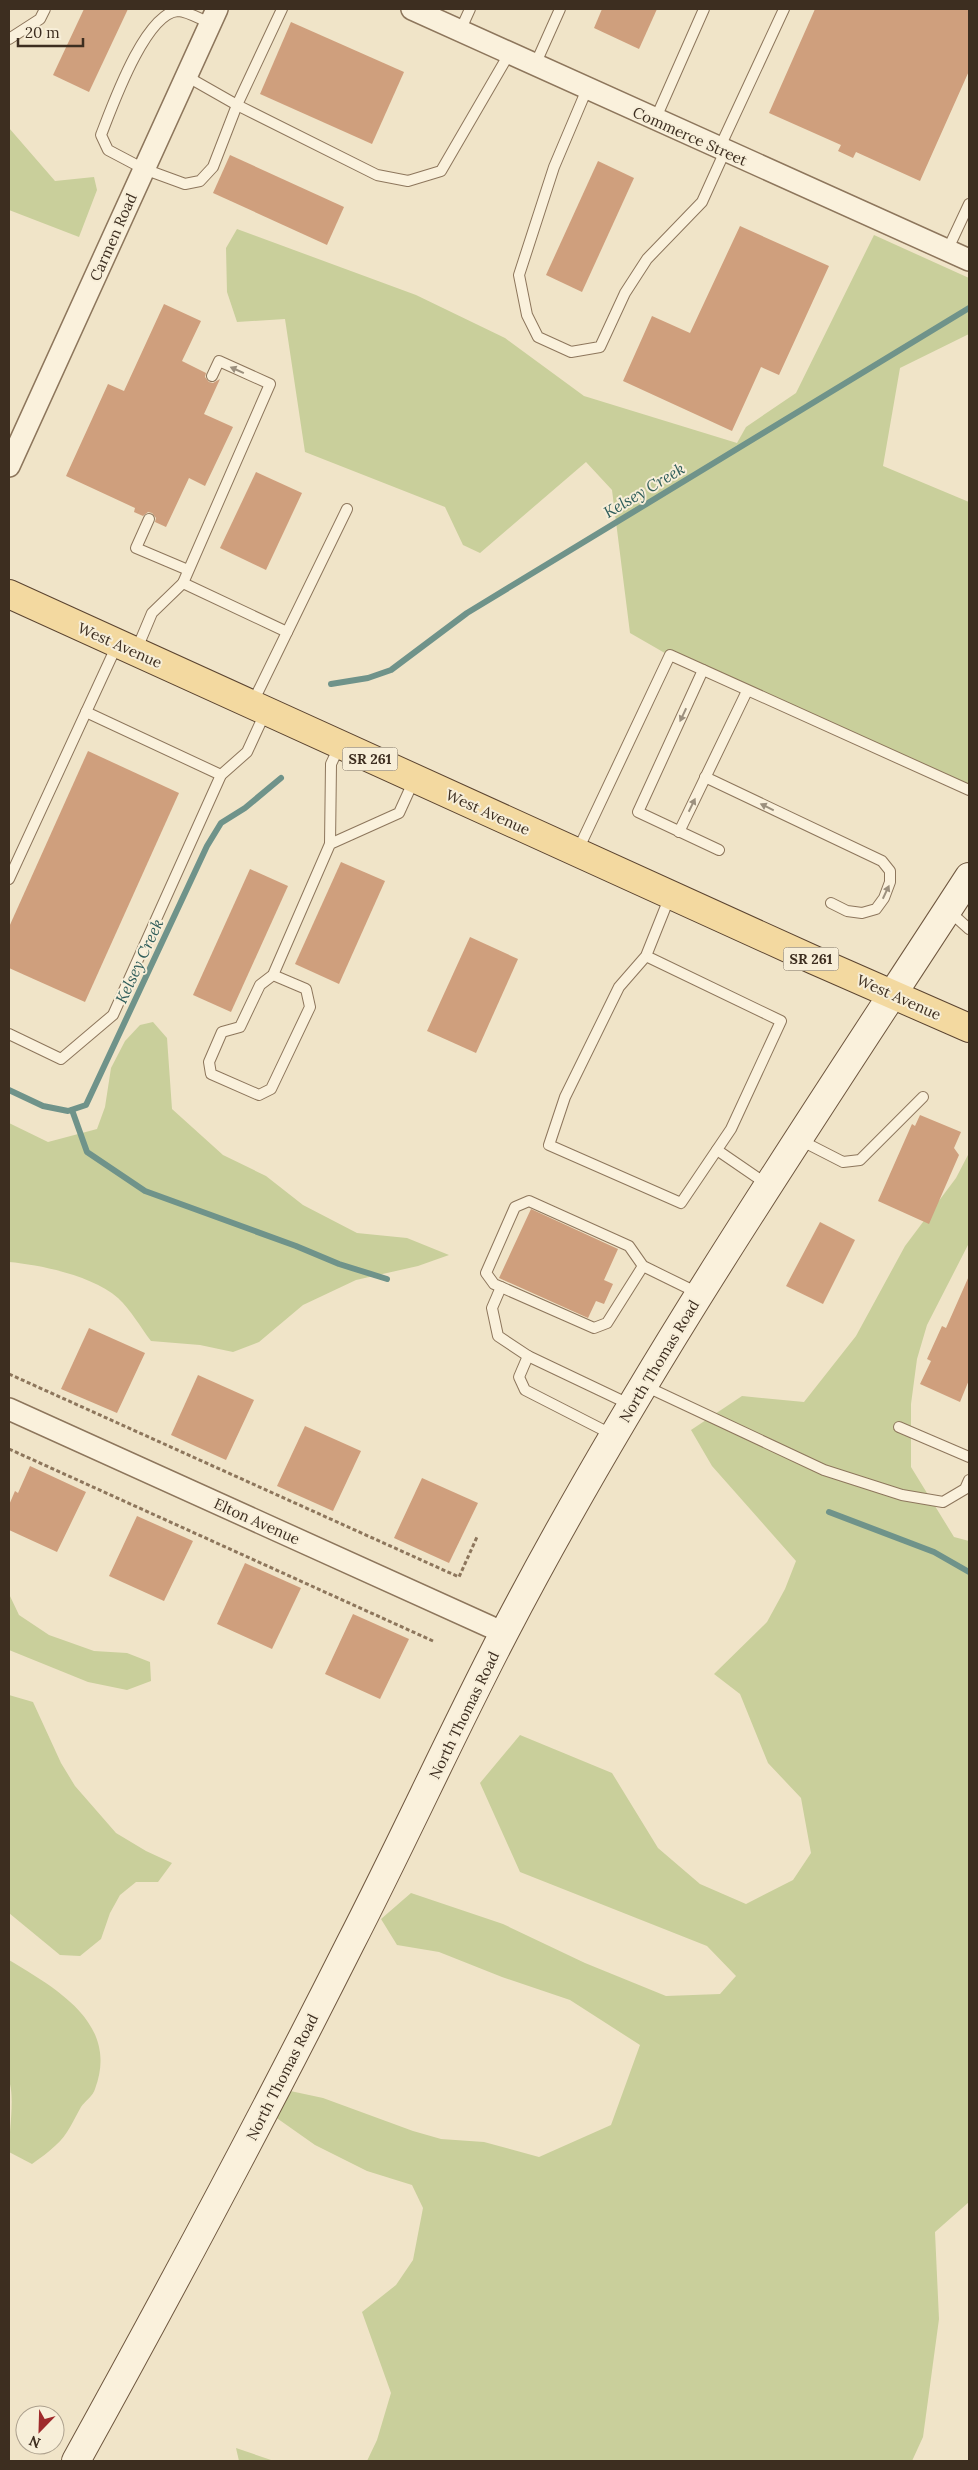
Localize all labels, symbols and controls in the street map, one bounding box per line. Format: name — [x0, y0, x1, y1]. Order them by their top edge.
scale bar — [18, 15, 82, 47]
text: 20 m — [25, 23, 60, 42]
street label: Commerce Street — [630, 102, 750, 170]
street label: Carmen Road — [85, 190, 141, 284]
one-way arrow — [230, 365, 244, 373]
water label: Kelsey Creek — [600, 458, 688, 522]
street label: West Avenue — [75, 618, 165, 672]
one-way arrow — [679, 708, 687, 722]
road number: SR 261 — [342, 748, 398, 771]
street label: West Avenue — [443, 785, 533, 839]
one-way arrow — [688, 797, 697, 812]
one-way arrow — [760, 803, 774, 811]
one-way arrow — [882, 885, 890, 900]
water label: Kelsey Creek — [111, 916, 167, 1006]
road number: SR 261 — [784, 948, 838, 971]
street label: West Avenue — [854, 970, 944, 1024]
street label: North Thomas Road — [615, 1296, 703, 1426]
street label: Elton Avenue — [211, 1494, 303, 1548]
street label: North Thomas Road — [425, 1648, 503, 1782]
street label: North Thomas Road — [242, 2010, 322, 2144]
north arrow — [15, 2405, 65, 2455]
text: N — [26, 2431, 43, 2452]

